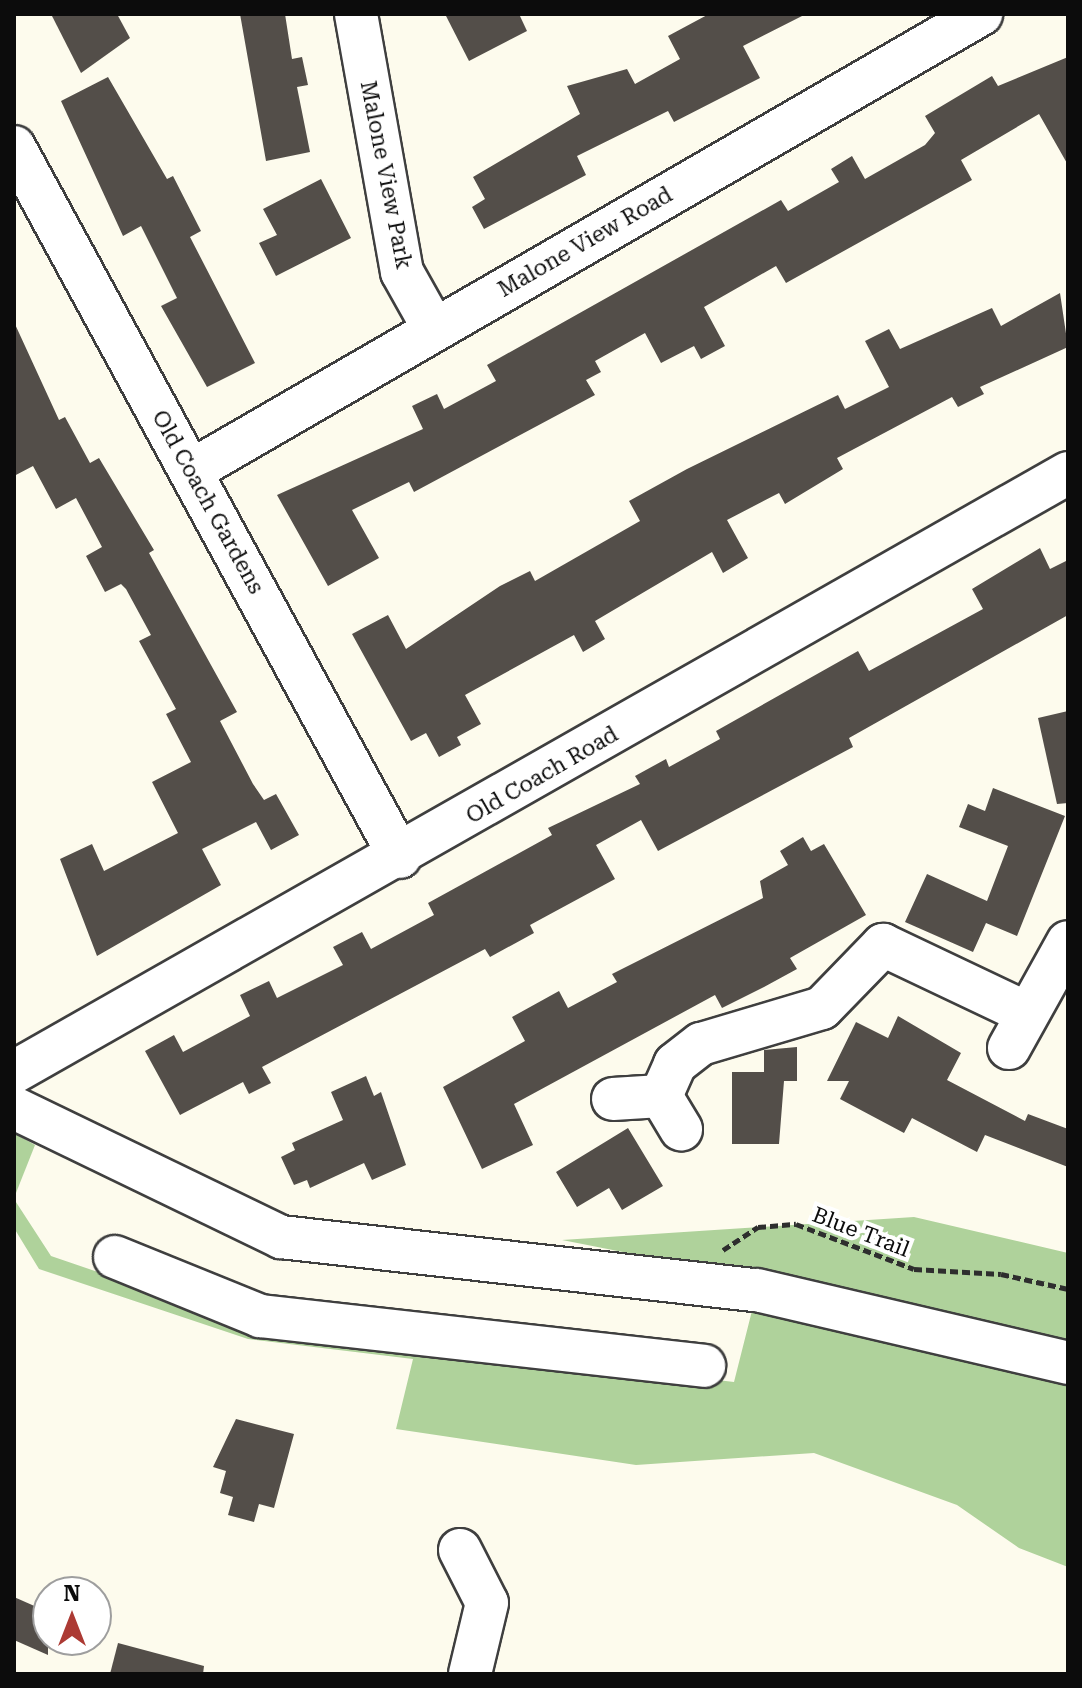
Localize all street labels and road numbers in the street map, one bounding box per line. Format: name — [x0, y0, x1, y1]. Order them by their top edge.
street label: Malone View Park — [355, 79, 417, 271]
street label: Malone View Road — [493, 181, 677, 303]
street label: Old Coach Gardens — [147, 406, 269, 598]
street label: Old Coach Road — [461, 721, 623, 829]
street label: Blue Trail — [809, 1201, 913, 1263]

